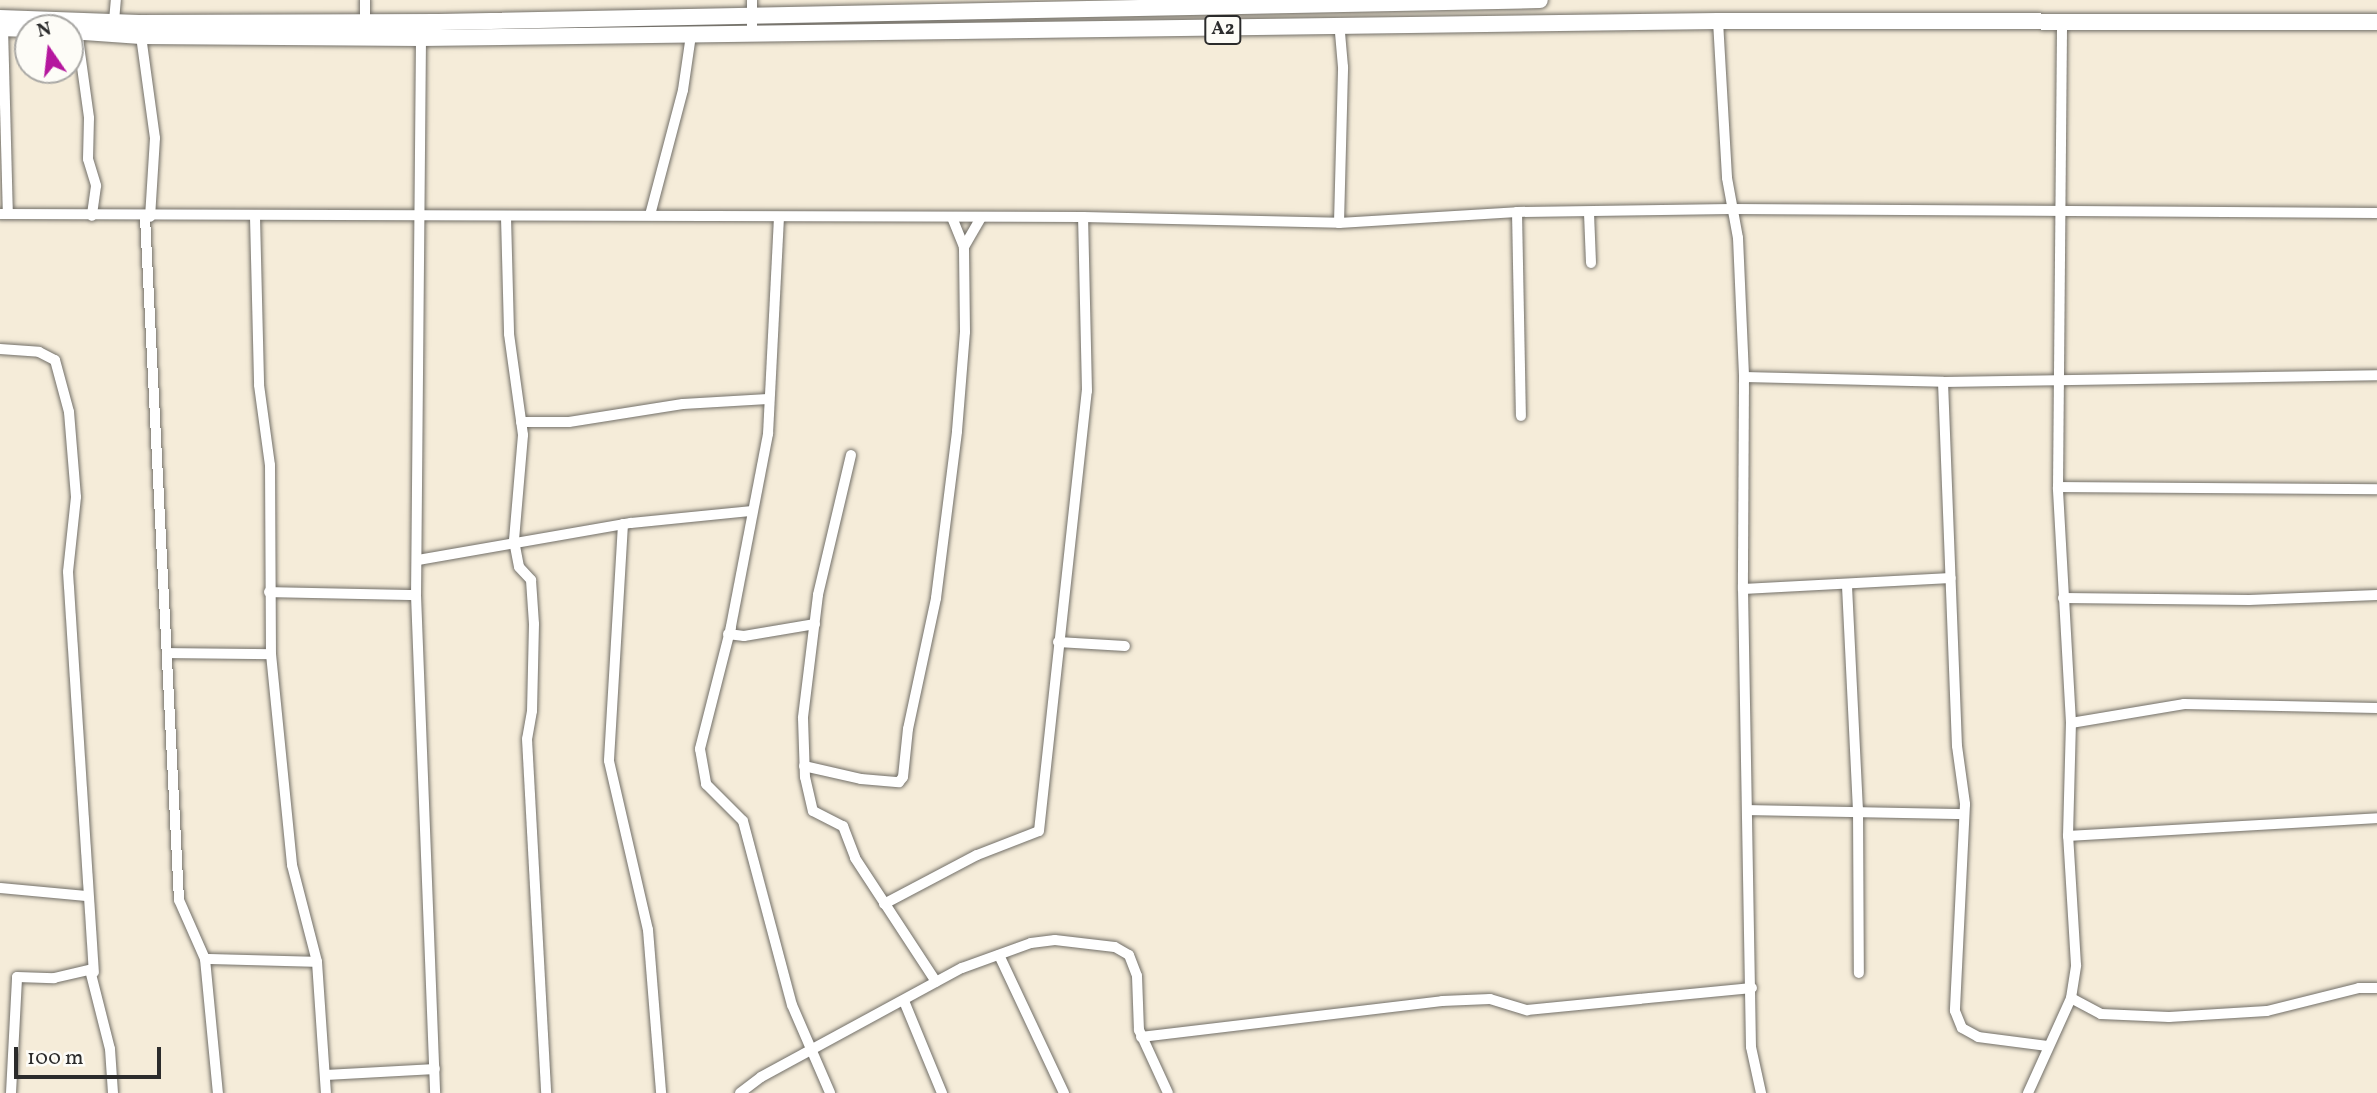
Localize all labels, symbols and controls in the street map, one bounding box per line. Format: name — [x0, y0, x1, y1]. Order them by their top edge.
north arrow — [14, 14, 84, 84]
road number: A2 — [1204, 14, 1242, 46]
text: N — [35, 16, 54, 45]
scale bar — [18, 1034, 164, 1078]
text: 100 m — [27, 1044, 84, 1073]

